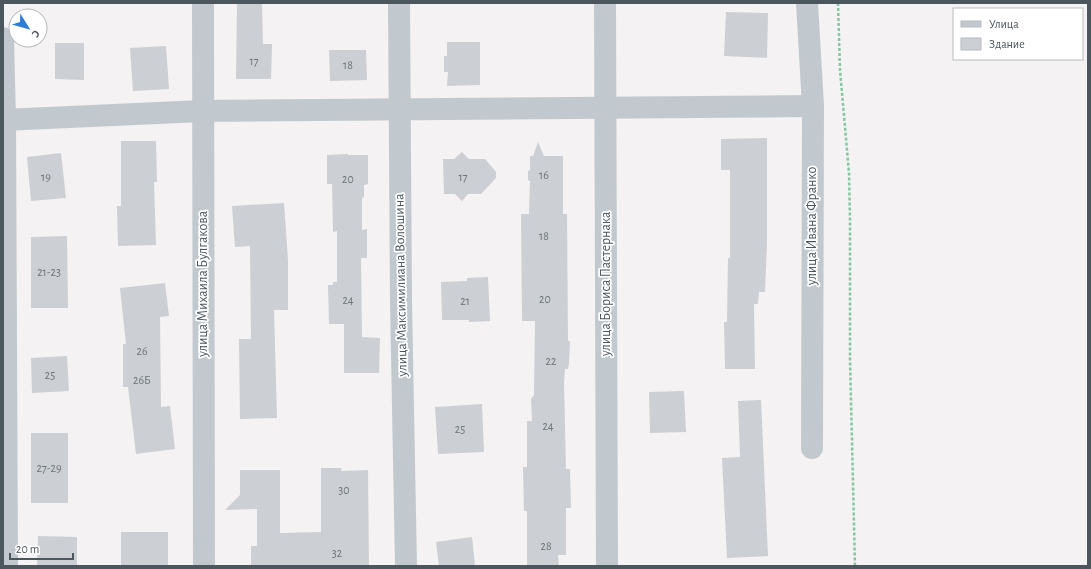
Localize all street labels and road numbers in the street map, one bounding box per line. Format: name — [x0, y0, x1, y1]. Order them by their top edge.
street label: улица Ивана Франко — [805, 167, 819, 286]
street label: улица Максимилиана Волошина — [392, 193, 410, 378]
street label: улица Михаила Булгакова — [196, 210, 210, 358]
street label: улица Бориса Пастернака — [599, 211, 613, 357]

